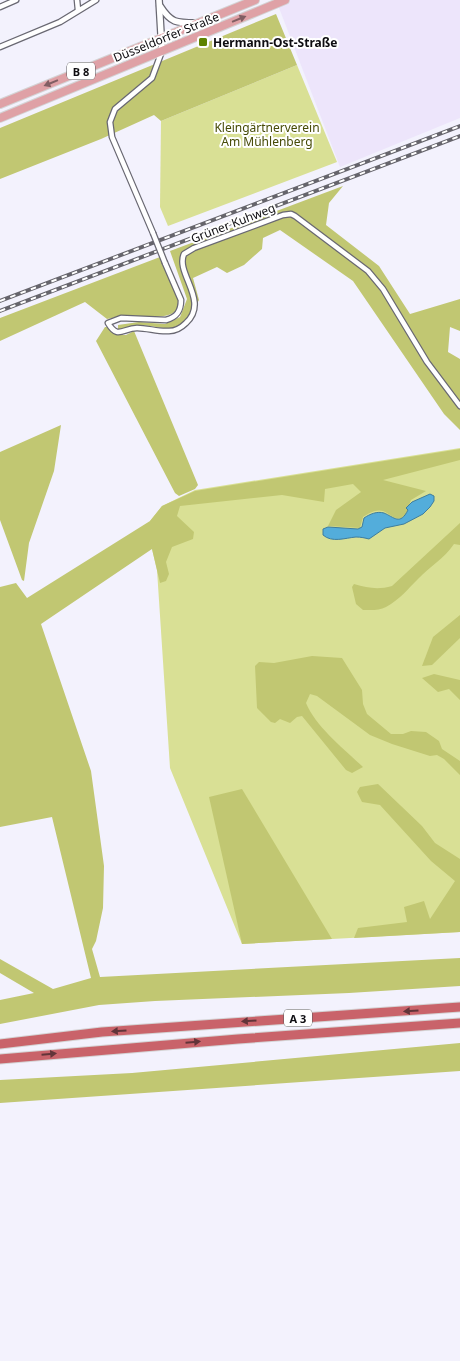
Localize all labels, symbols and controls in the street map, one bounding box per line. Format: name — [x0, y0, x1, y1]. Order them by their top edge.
street label: Düsseldorfer Straße — [111, 8, 222, 66]
one-way arrow — [232, 14, 246, 22]
place label: Hermann-Ost-Straße — [213, 34, 337, 51]
marker: Hermann-Ost-Straße — [197, 36, 209, 48]
road number: B 8 — [67, 62, 95, 80]
one-way arrow — [43, 79, 58, 87]
park label: Kleingärtnerverein Am Mühlenberg — [214, 119, 320, 150]
street label: Grüner Kuhweg — [188, 199, 278, 247]
one-way arrow — [403, 1007, 419, 1015]
road number: A 3 — [284, 1010, 312, 1026]
one-way arrow — [241, 1018, 257, 1026]
one-way arrow — [111, 1027, 127, 1035]
one-way arrow — [185, 1038, 201, 1046]
one-way arrow — [41, 1050, 57, 1058]

